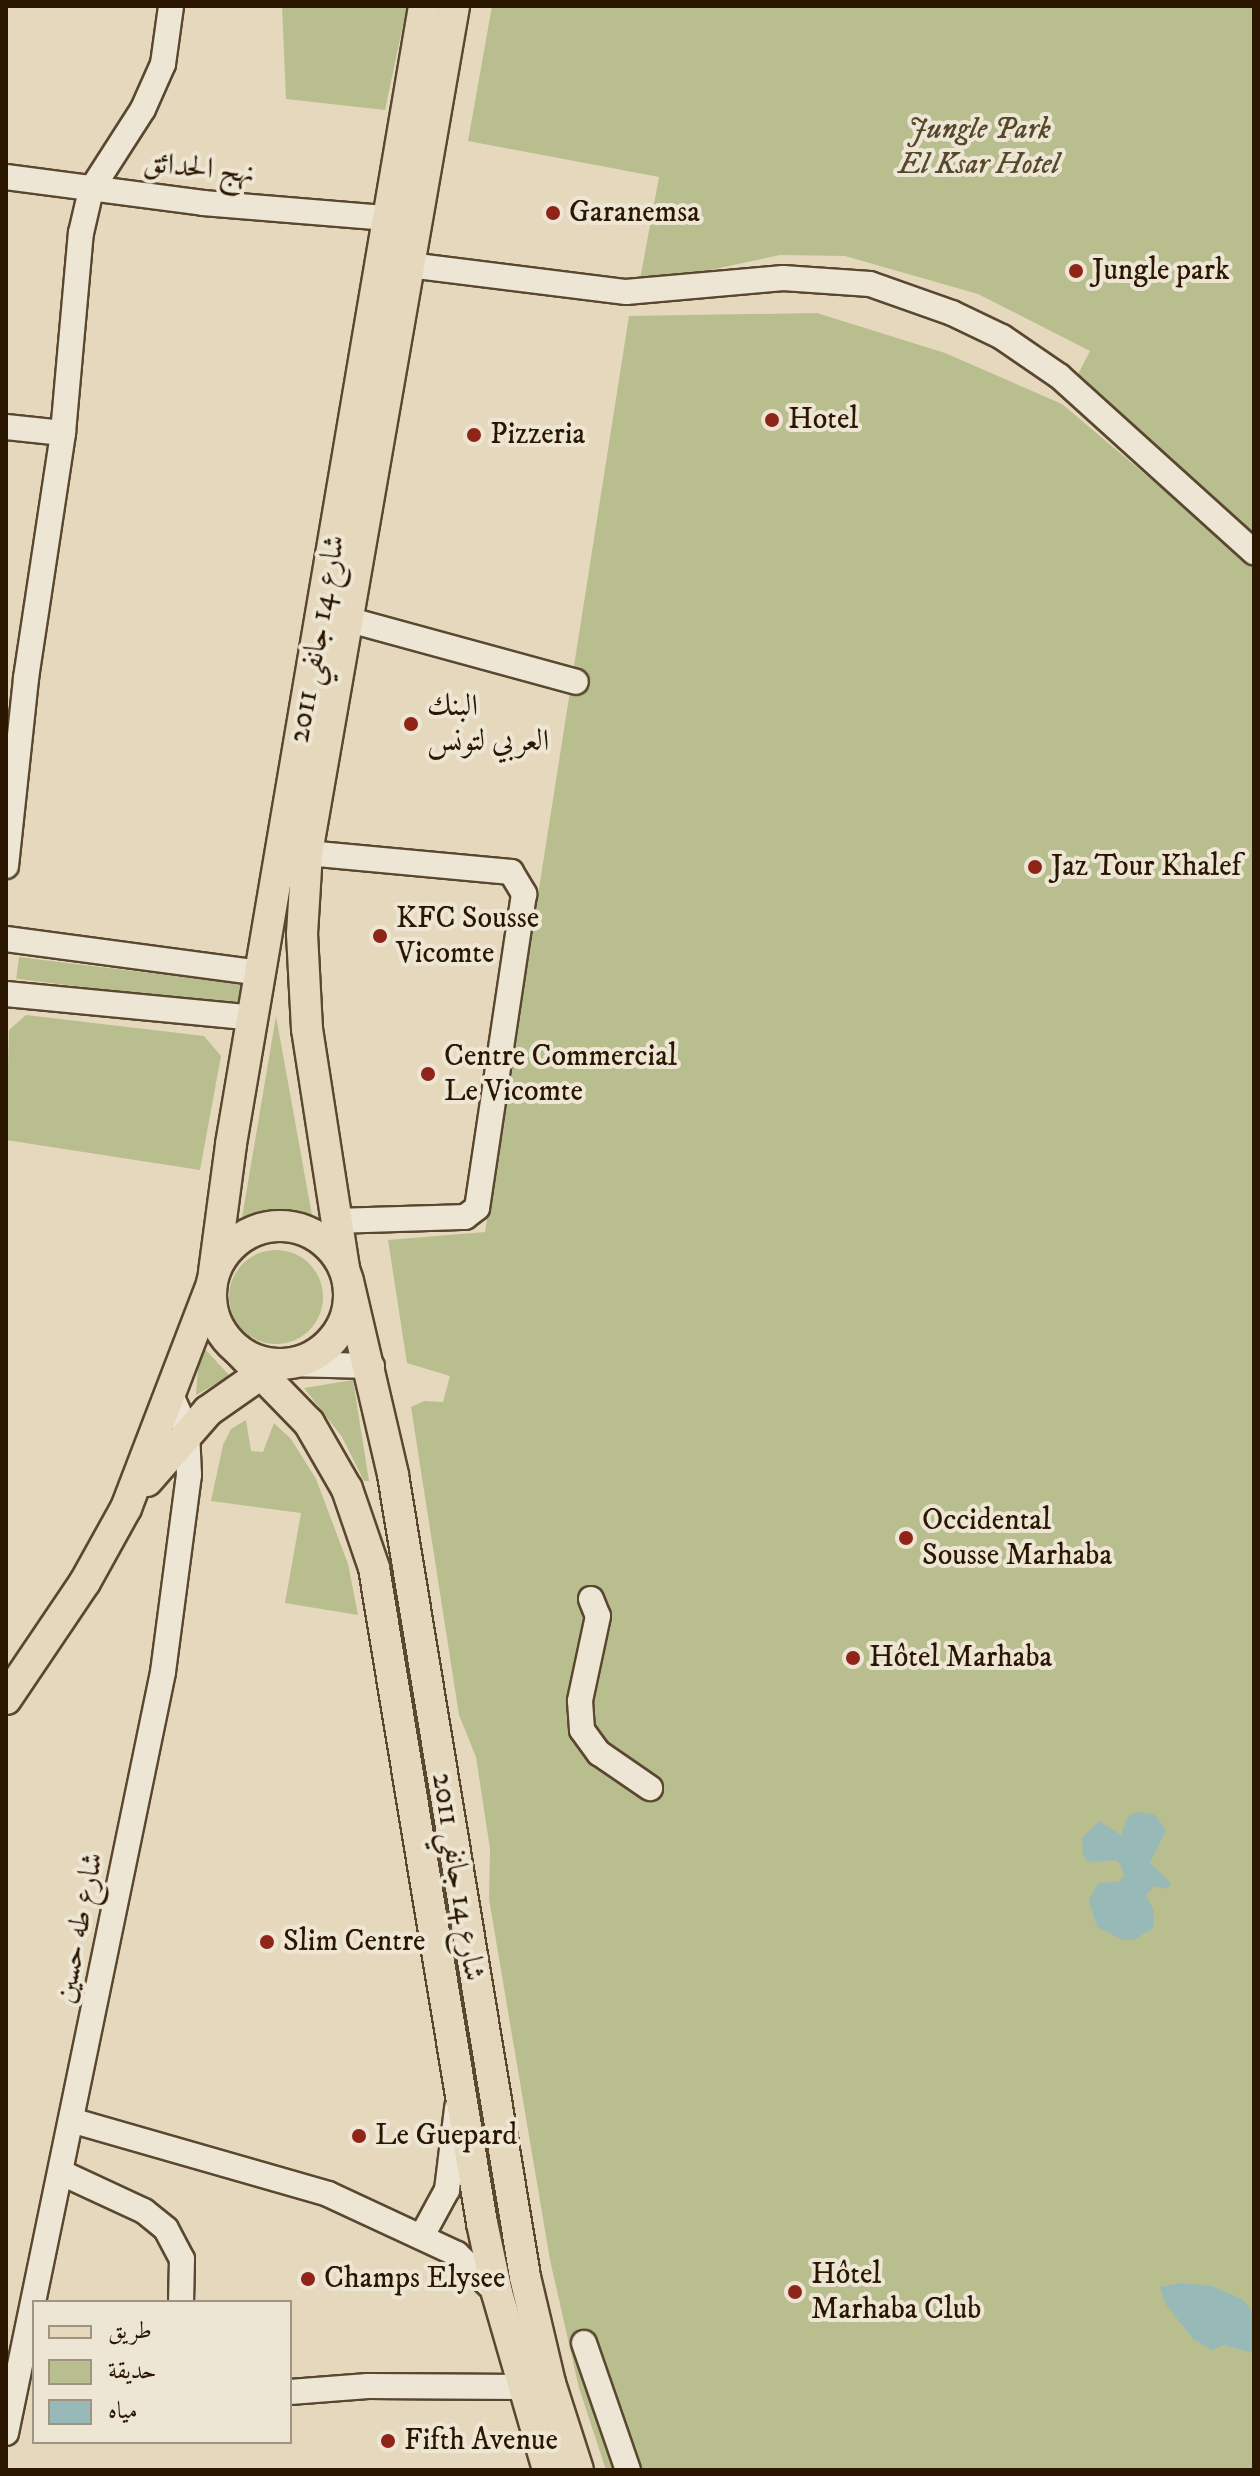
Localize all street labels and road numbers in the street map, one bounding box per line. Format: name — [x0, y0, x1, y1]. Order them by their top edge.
street label: نهج الحدائق — [142, 145, 256, 193]
street label: شارع 14 جانفي 2011 — [282, 532, 354, 746]
street label: شارع 14 جانفي 2011 — [423, 1770, 491, 1984]
street label: شارع طه حسين — [48, 1850, 112, 2006]

